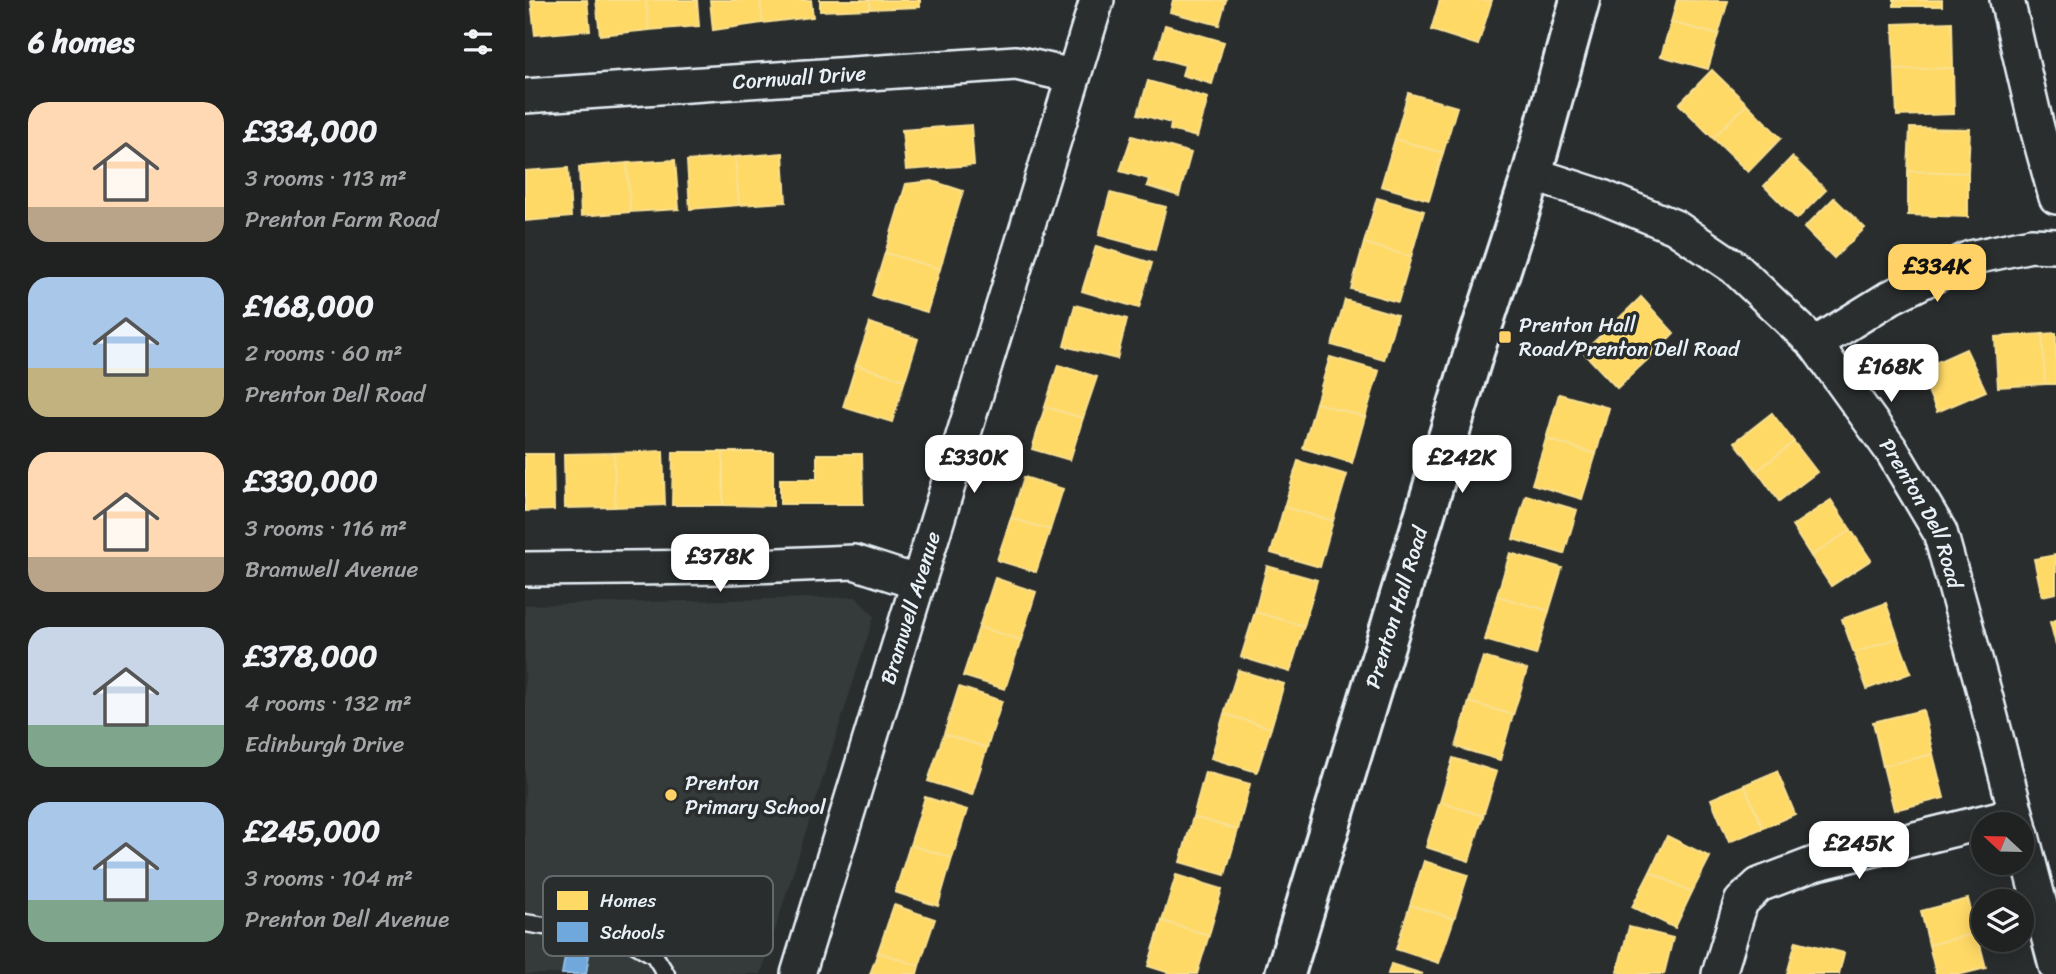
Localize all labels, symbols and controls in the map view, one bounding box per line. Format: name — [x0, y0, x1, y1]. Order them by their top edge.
text: 6 homes — [28, 15, 135, 69]
icon: filters — [459, 23, 497, 61]
street label: Cornwall Drive — [731, 54, 868, 101]
text: £334,000 — [245, 104, 378, 158]
icon: home — [84, 130, 168, 214]
text: 3 rooms · 113 m² — [245, 158, 407, 199]
text: Prenton Farm Road — [245, 199, 438, 240]
pin: £334K — [1888, 244, 1986, 304]
text: £334K — [1904, 246, 1970, 287]
text: £168,000 — [245, 279, 374, 333]
icon: home — [84, 305, 168, 389]
place label: Prenton Hall Road/Prenton Dell Road — [1519, 306, 1741, 368]
marker: Prenton Hall Road/Prenton Dell Road — [1497, 329, 1513, 345]
text: 2 rooms · 60 m² — [245, 333, 403, 374]
pin: £168K — [1842, 344, 1940, 404]
text: £168K — [1860, 346, 1922, 387]
text: Prenton Dell Road — [245, 374, 425, 415]
street label: Prenton Dell Road — [1869, 430, 1974, 595]
pin: £330K — [925, 435, 1023, 495]
pin: £242K — [1413, 435, 1511, 495]
text: £330K — [941, 437, 1007, 478]
text: £242K — [1428, 437, 1496, 478]
text: £330,000 — [245, 454, 378, 508]
icon: home — [84, 480, 168, 564]
text: 3 rooms · 116 m² — [245, 508, 407, 549]
street label: Prenton Hall Road — [1354, 520, 1439, 693]
street label: Bramwell Avenue — [869, 526, 952, 689]
pin: £378K — [671, 534, 769, 594]
text: £378K — [687, 536, 753, 577]
text: Bramwell Avenue — [245, 549, 418, 590]
text: £378,000 — [245, 629, 378, 683]
icon: home — [84, 655, 168, 739]
text: 4 rooms · 132 m² — [245, 683, 412, 724]
text: Edinburgh Drive — [245, 724, 404, 765]
place label: Prenton Primary School — [685, 764, 827, 826]
marker: Prenton Primary School — [663, 787, 679, 803]
text: £245,000 — [245, 804, 380, 858]
north arrow — [1971, 812, 2033, 875]
map controls — [1971, 812, 2034, 952]
pin: £245K — [1810, 822, 1908, 881]
text: £245K — [1825, 823, 1893, 864]
icon: home — [84, 830, 168, 914]
text: 3 rooms · 104 m² — [245, 858, 413, 899]
legend — [543, 876, 773, 956]
text: Homes — [600, 884, 656, 917]
button: layers — [1971, 889, 2034, 952]
text: Prenton Dell Avenue — [245, 899, 449, 940]
text: Schools — [600, 916, 665, 949]

